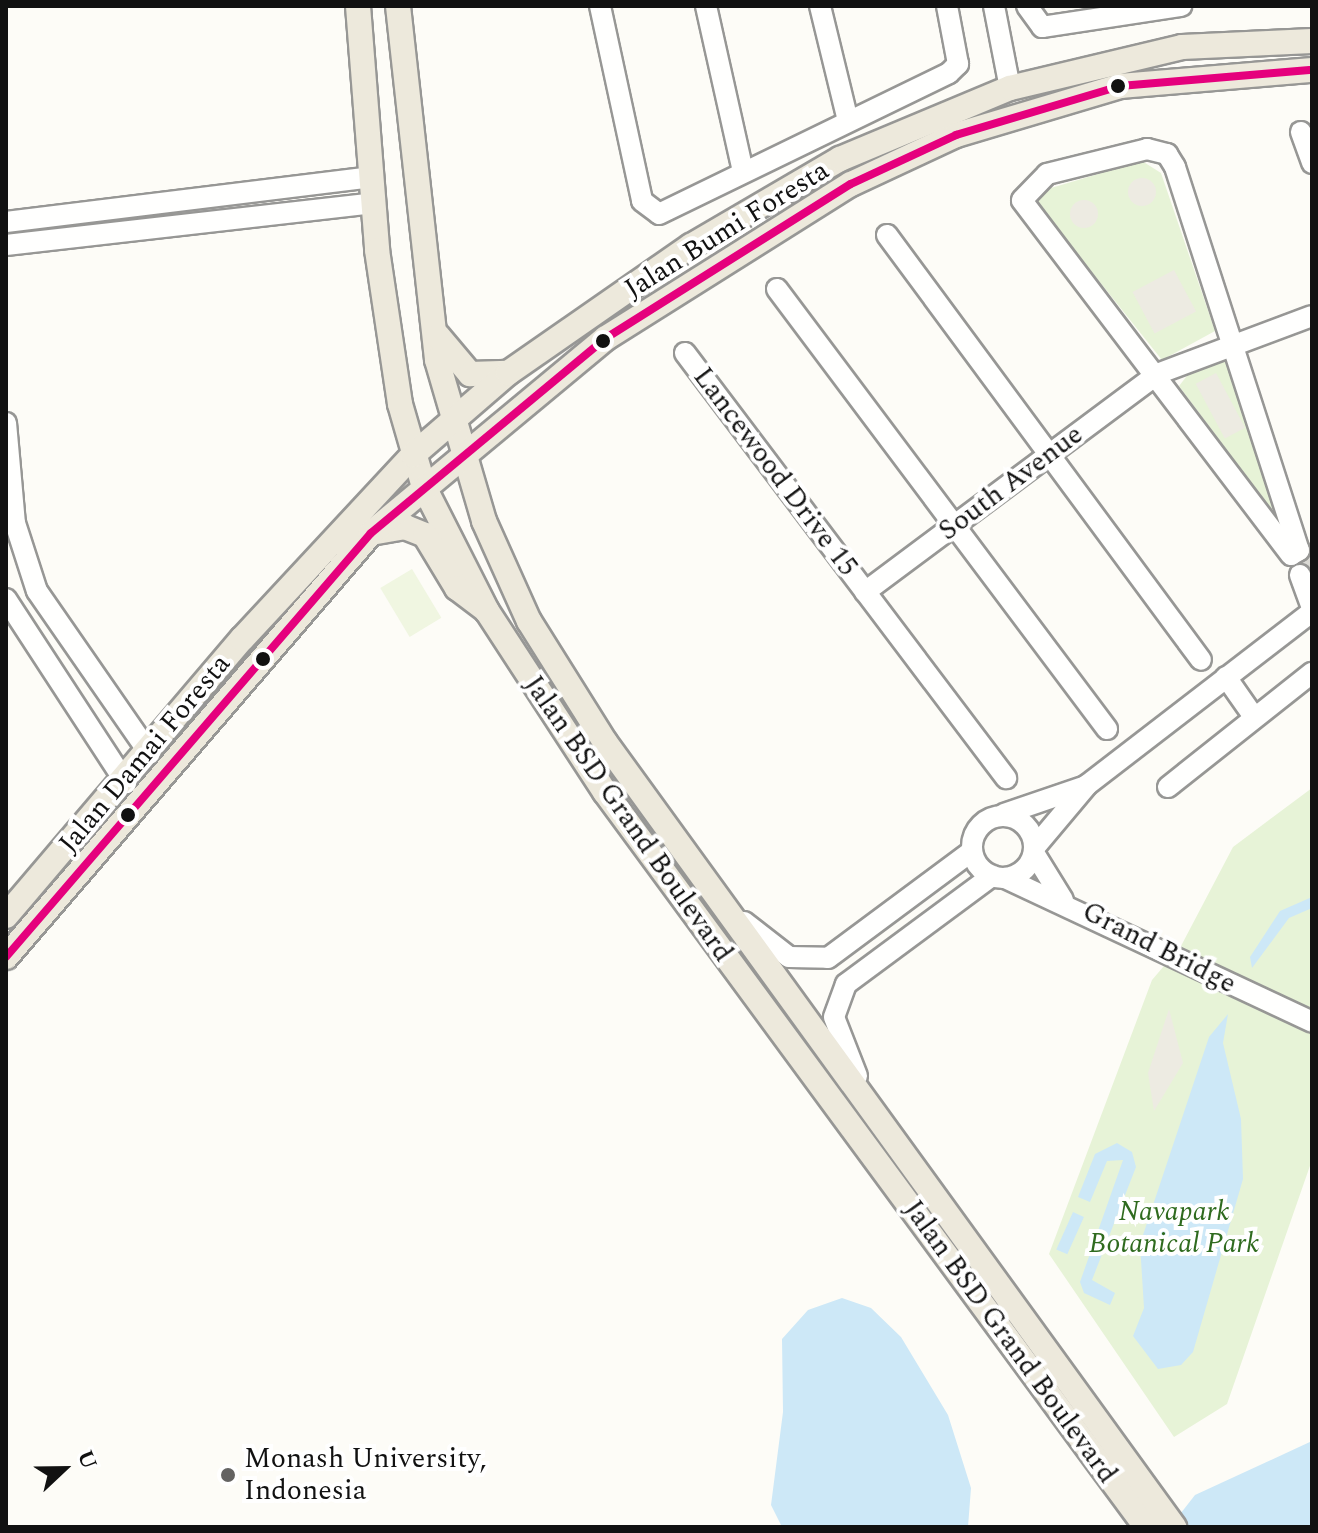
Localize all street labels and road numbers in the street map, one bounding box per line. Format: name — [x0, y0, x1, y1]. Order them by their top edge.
street label: Jalan Bumi Foresta — [619, 154, 835, 306]
street label: Lancewood Drive 15 — [686, 361, 864, 583]
street label: South Avenue — [932, 418, 1090, 548]
street label: Jalan Damai Foresta — [52, 648, 238, 860]
street label: Jalan BSD Grand Boulevard — [516, 669, 740, 969]
street label: Grand Bridge — [1077, 895, 1241, 1001]
street label: Jalan BSD Grand Boulevard — [896, 1194, 1124, 1490]

